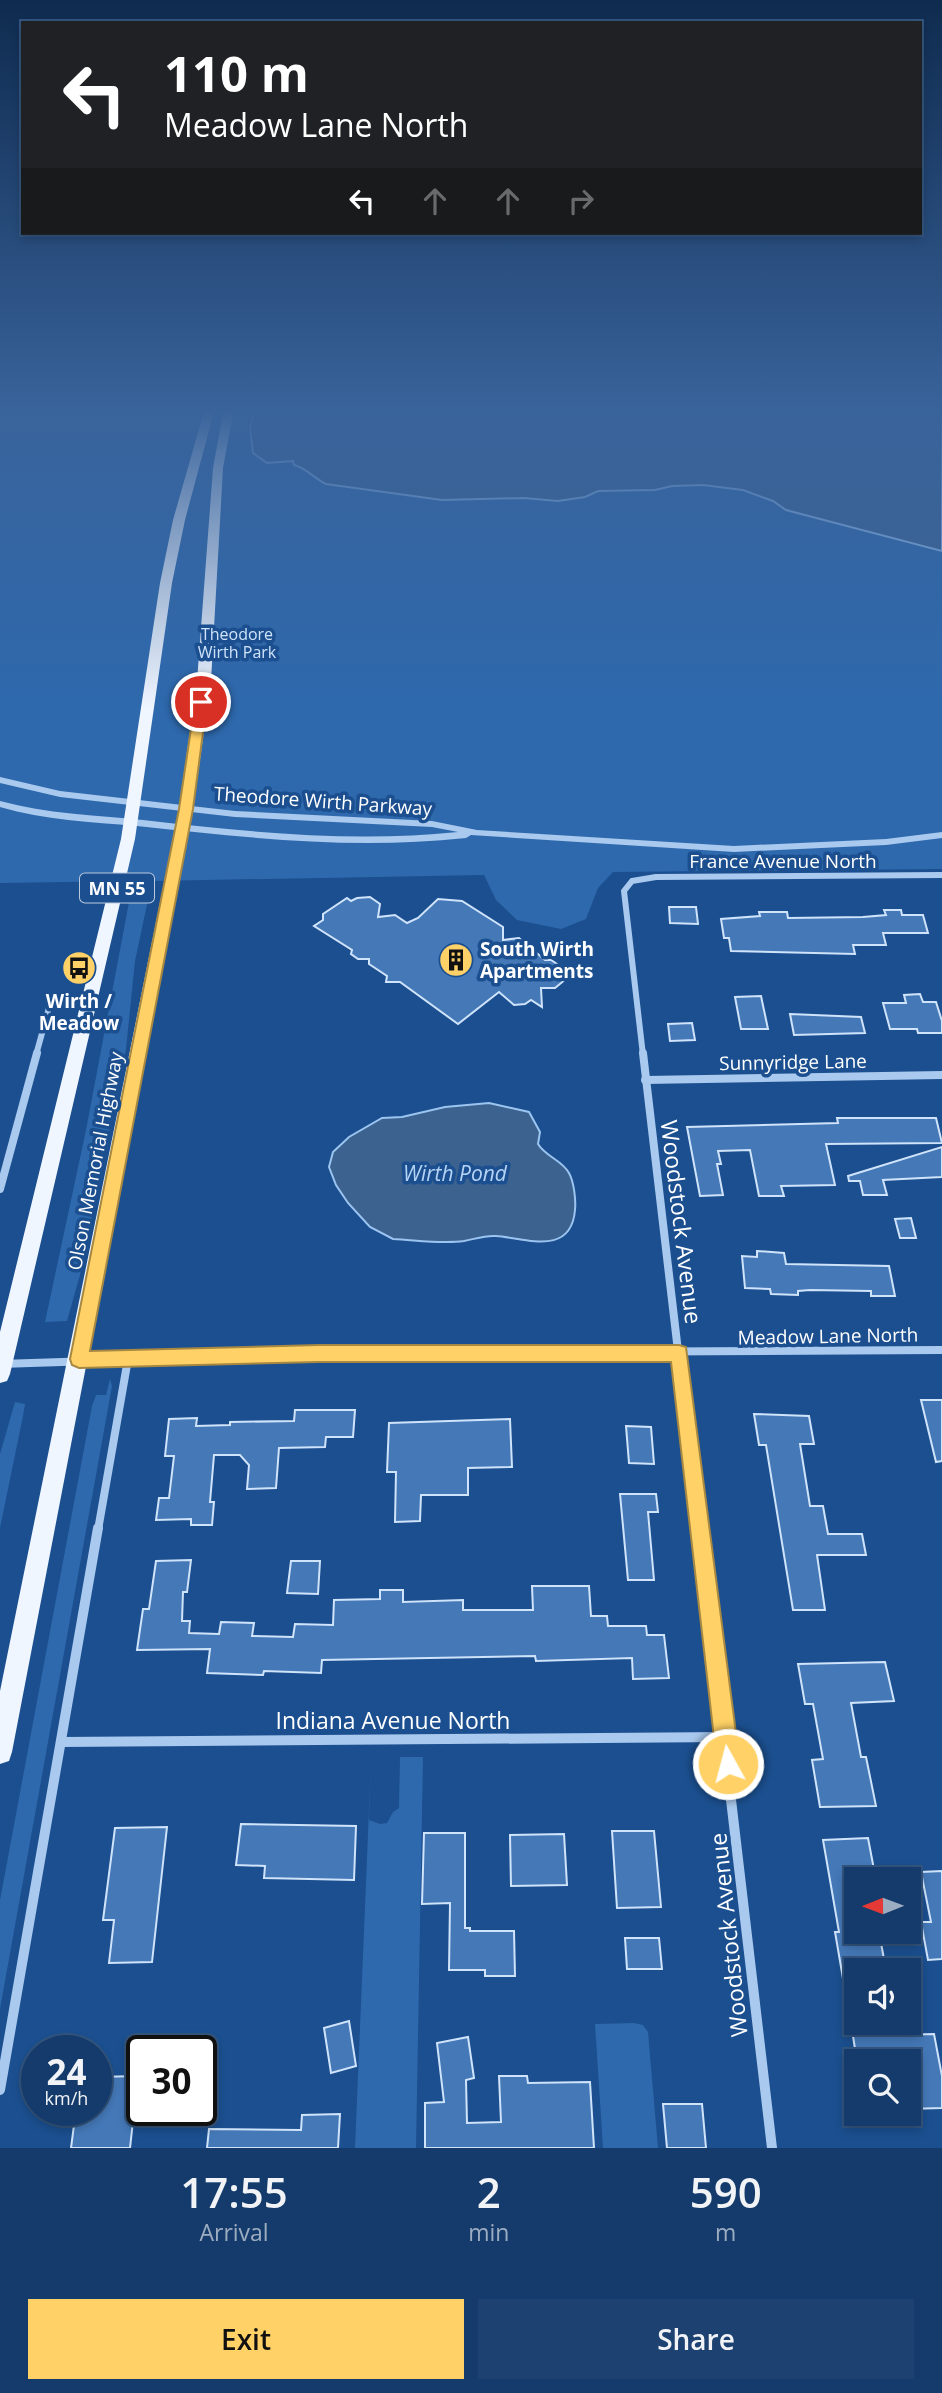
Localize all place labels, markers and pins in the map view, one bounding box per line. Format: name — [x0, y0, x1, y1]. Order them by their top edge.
pin — [171, 672, 231, 732]
place label: South Wirth Apartments — [480, 936, 594, 984]
building icon: South Wirth Apartments — [437, 941, 475, 979]
bus stop icon: Wirth / Meadow — [60, 949, 98, 987]
place label: Wirth / Meadow — [39, 988, 120, 1036]

